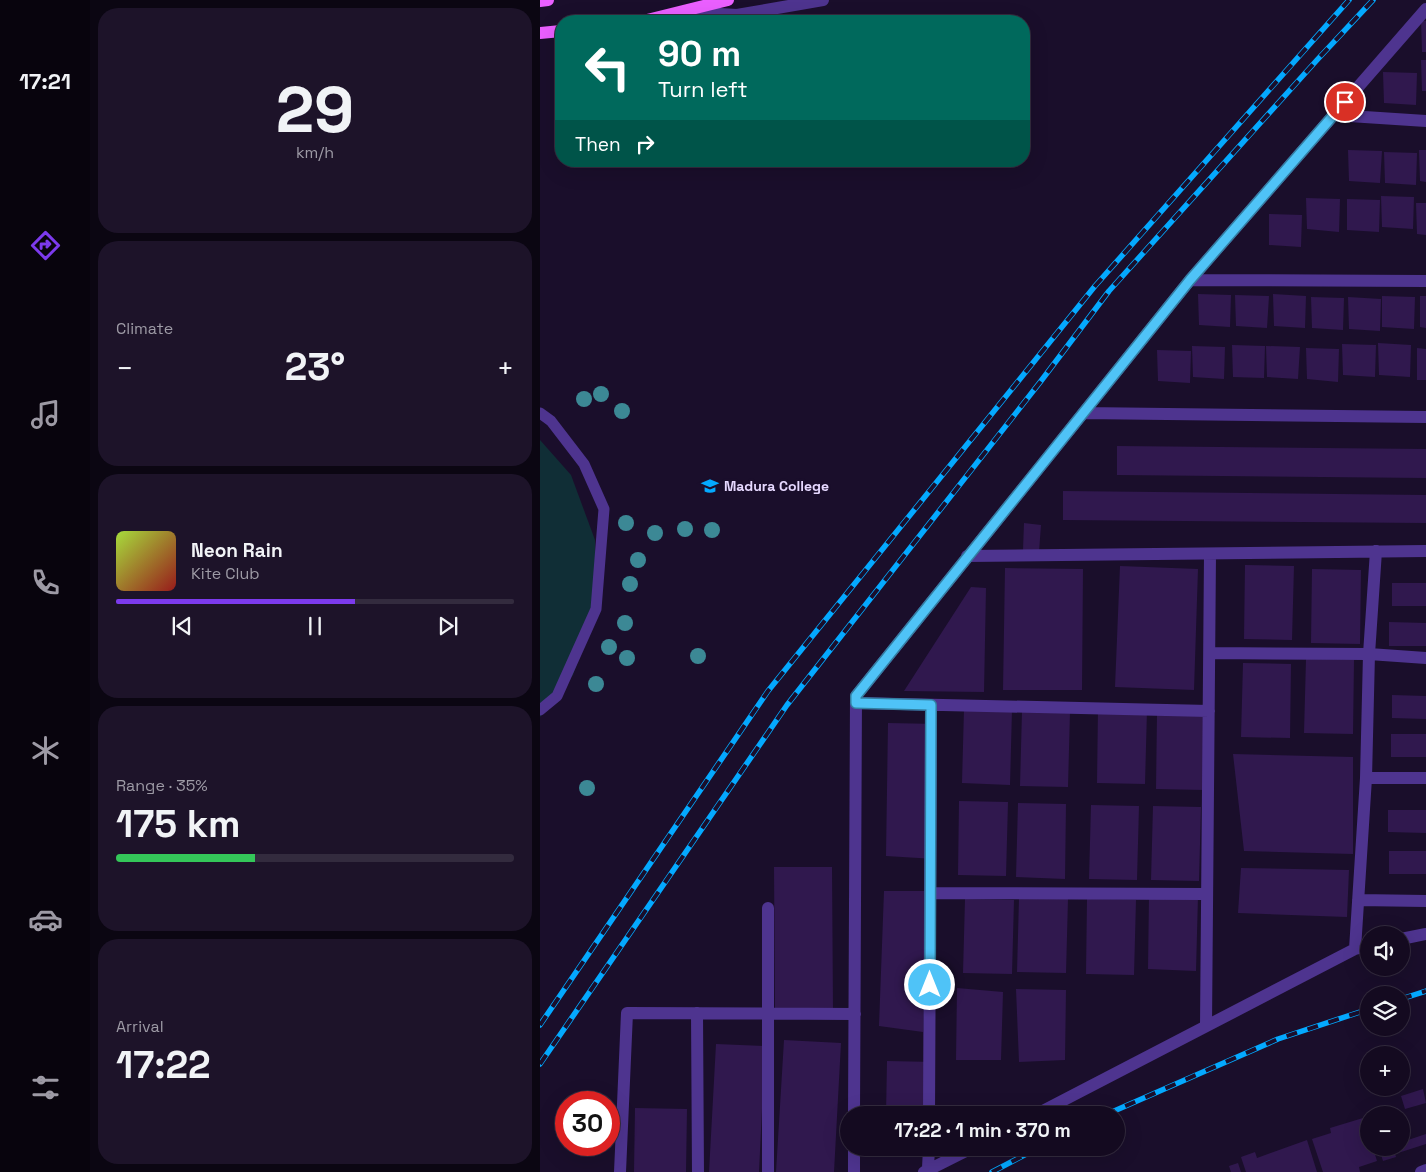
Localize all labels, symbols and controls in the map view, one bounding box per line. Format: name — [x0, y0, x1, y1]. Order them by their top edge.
text: 90 m — [658, 32, 741, 76]
icon: left — [575, 35, 640, 100]
text: 17:21 — [19, 67, 71, 95]
text: 29 — [276, 68, 354, 151]
text: Turn left — [658, 75, 748, 103]
pin — [1324, 81, 1366, 123]
icon: arrive — [1331, 88, 1359, 116]
icon: right — [631, 130, 659, 158]
text: Then — [575, 132, 621, 157]
text: km/h — [296, 142, 334, 163]
icon: directions — [28, 228, 63, 263]
text: Climate — [116, 318, 173, 339]
text: 23° — [285, 343, 345, 391]
text: − — [116, 350, 133, 386]
text: + — [497, 350, 514, 386]
icon: music — [28, 397, 63, 432]
school or university icon: Madura College — [700, 476, 720, 496]
place label: Madura College — [724, 477, 829, 495]
text: Neon Rain — [191, 538, 283, 563]
text: Kite Club — [191, 563, 260, 584]
icon: phone — [28, 565, 63, 600]
icon: previous — [168, 612, 196, 640]
icon: pause — [301, 612, 329, 640]
icon: next — [434, 612, 462, 640]
icon: climate — [28, 733, 63, 768]
text: Range · 35% — [116, 775, 208, 796]
text: 175 km — [116, 800, 241, 848]
icon: car — [28, 902, 63, 937]
map controls — [1360, 926, 1410, 1156]
button: sound — [1360, 926, 1410, 976]
position arrow — [903, 958, 955, 1010]
button: layers — [1360, 986, 1410, 1036]
text: Arrival — [116, 1016, 164, 1037]
text: 17:22 — [116, 1041, 211, 1089]
button: + — [1360, 1046, 1410, 1096]
icon: filters — [28, 1070, 63, 1105]
speed limit sign: 30 — [555, 1091, 620, 1156]
button: − — [1360, 1106, 1410, 1156]
text: 17:22 · 1 min · 370 m — [894, 1118, 1071, 1143]

